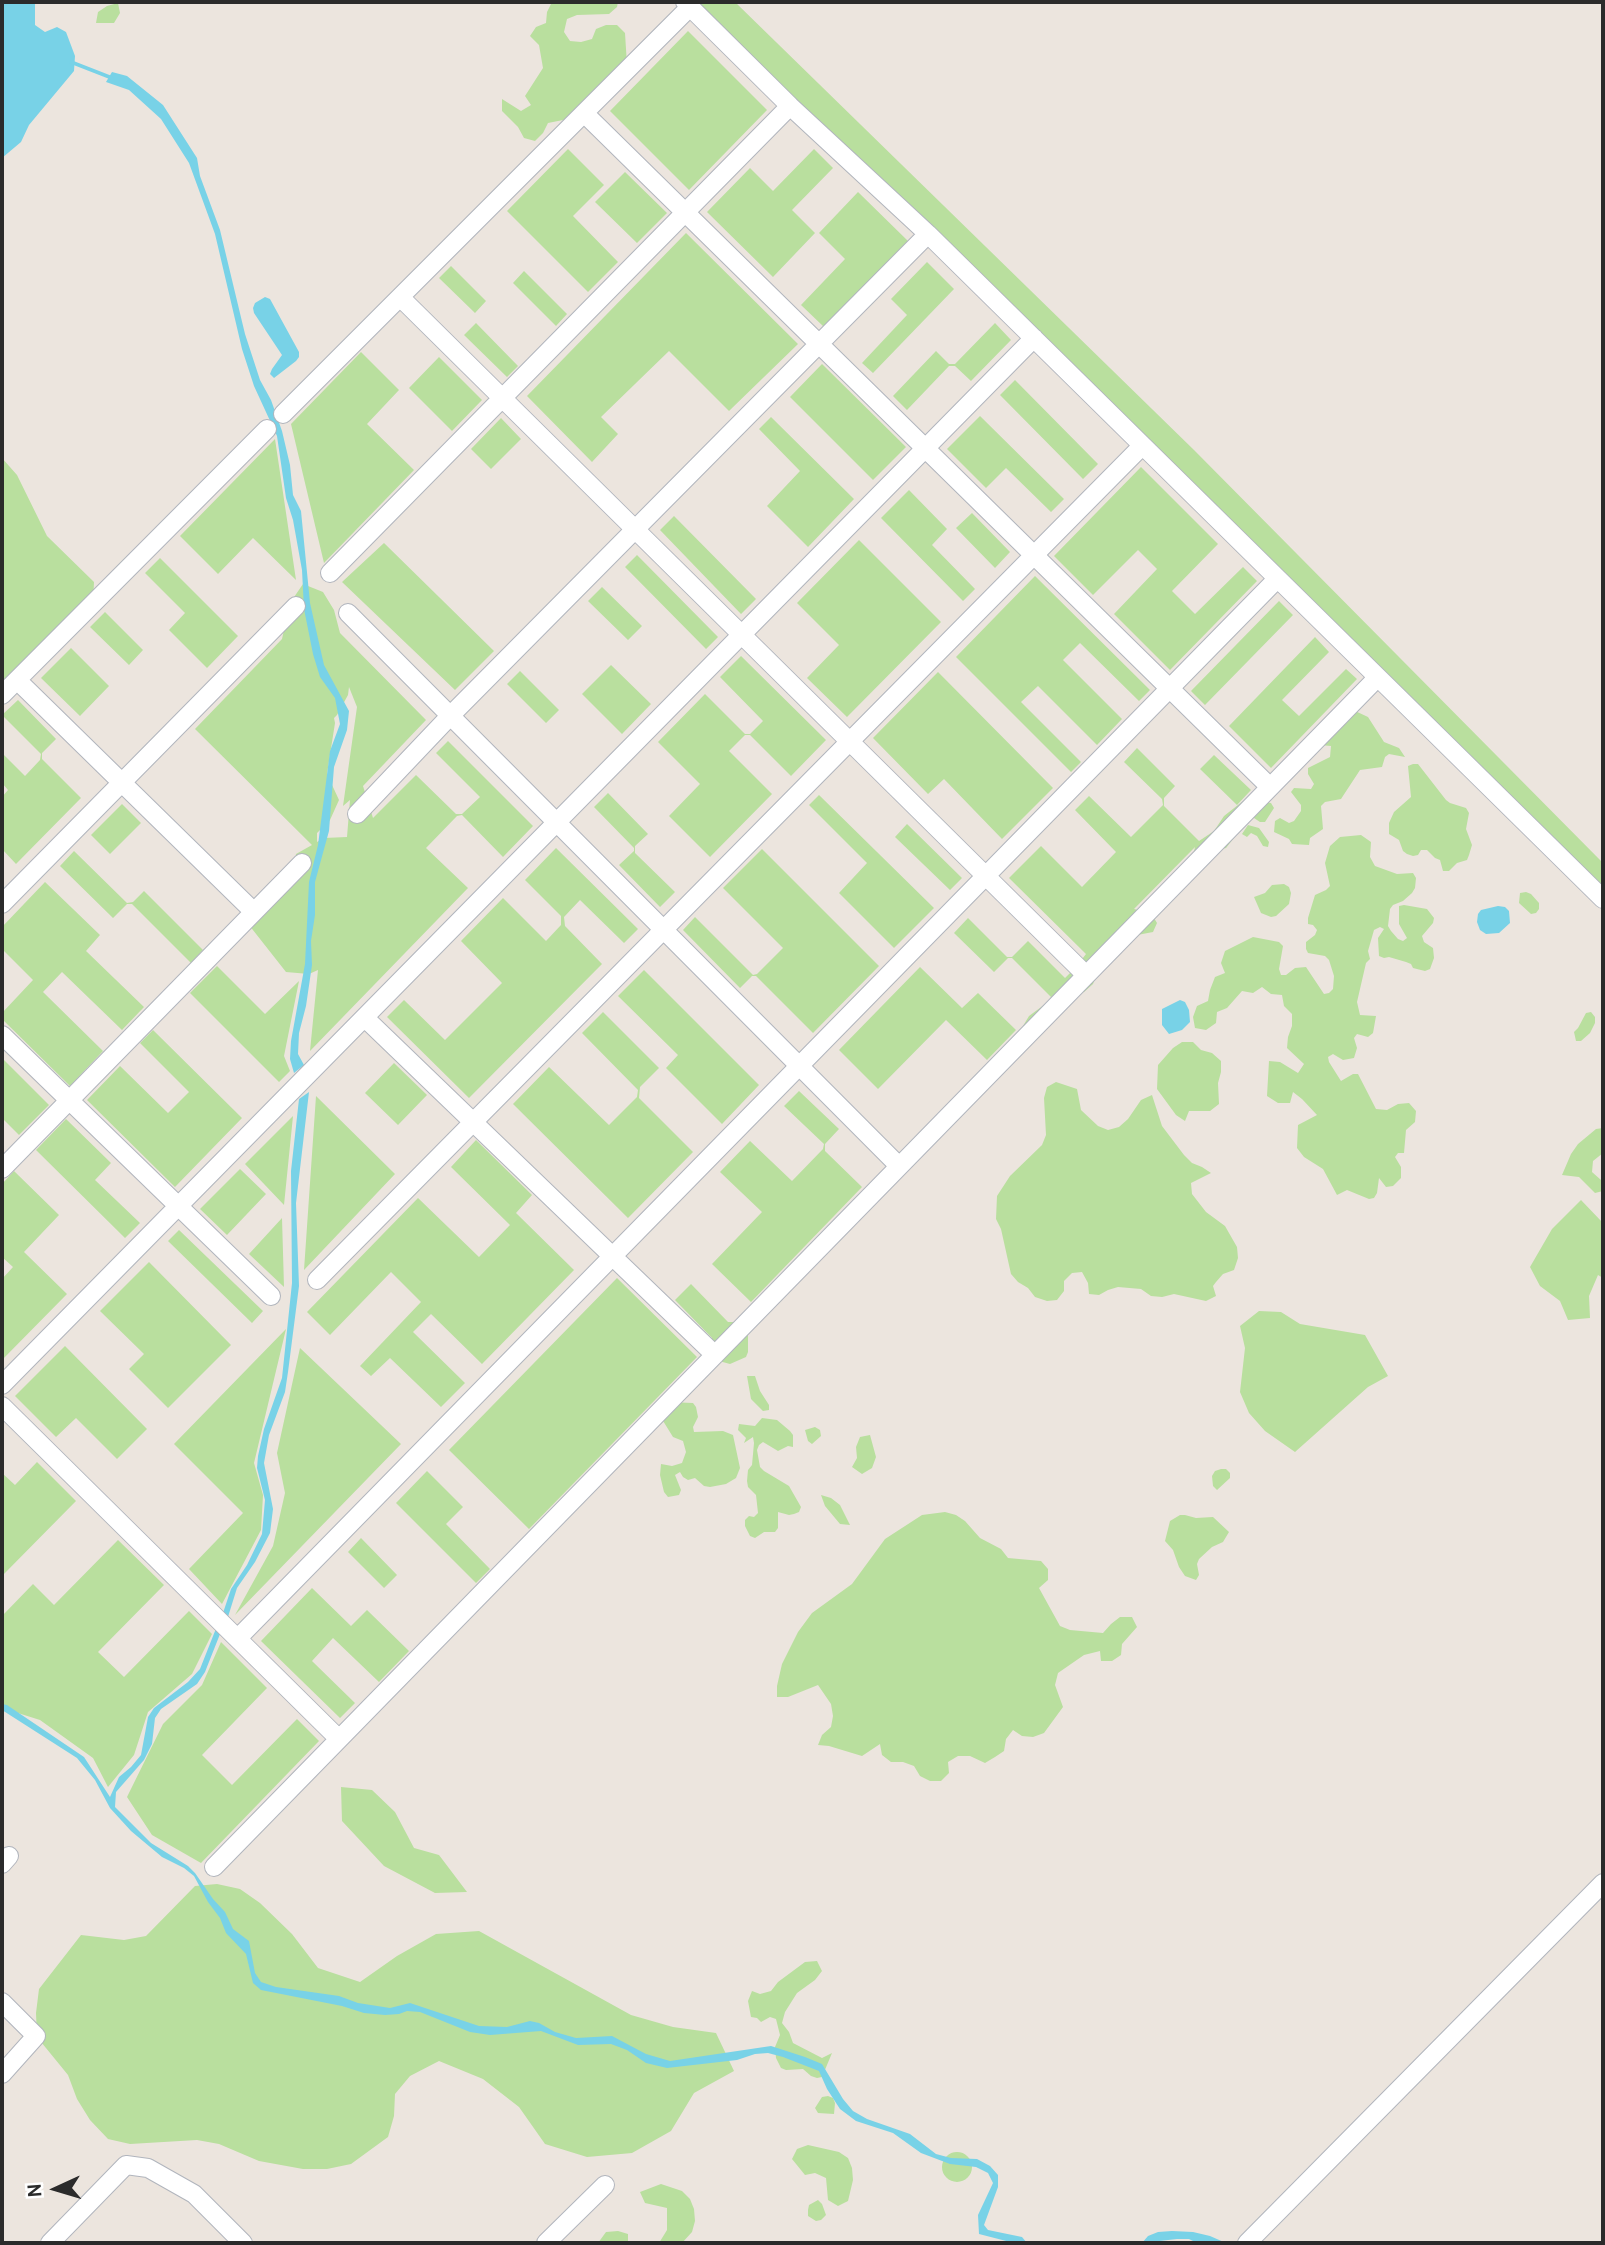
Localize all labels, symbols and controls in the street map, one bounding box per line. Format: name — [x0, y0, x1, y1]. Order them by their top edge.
north arrow — [21, 2154, 91, 2224]
text: N — [23, 2183, 46, 2198]

